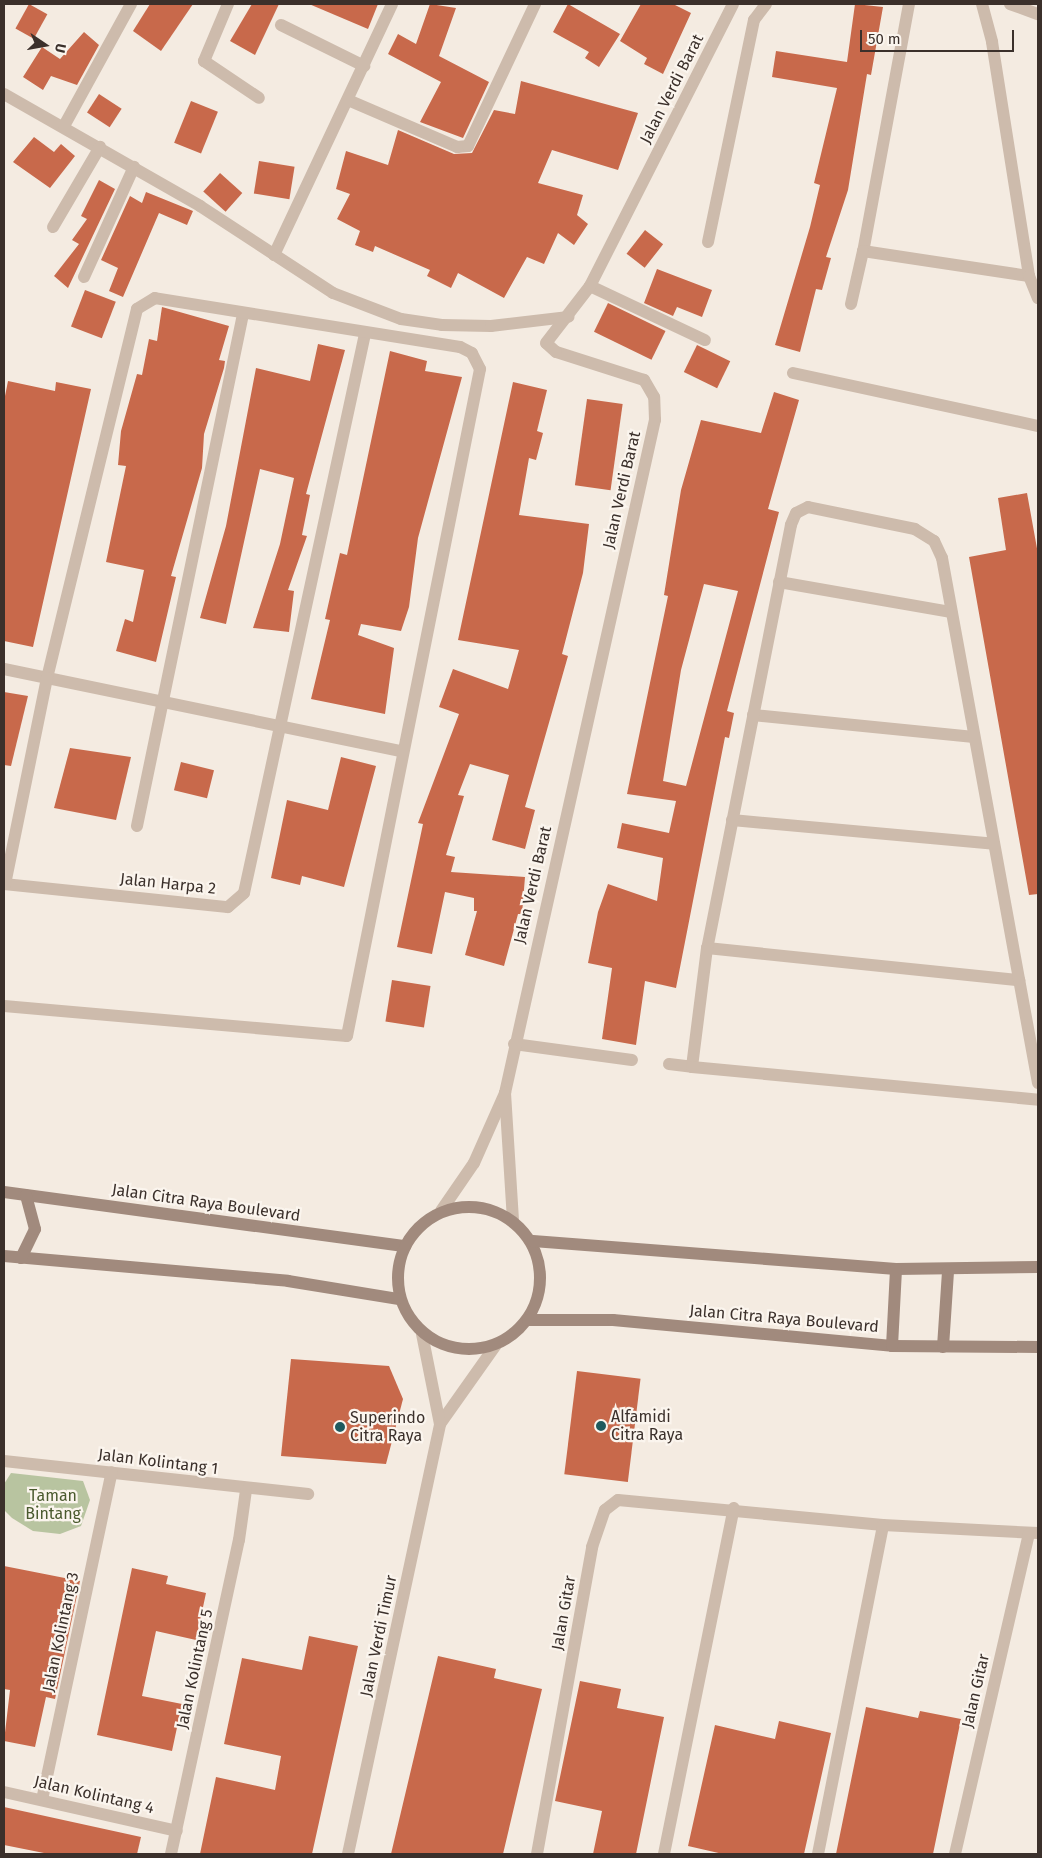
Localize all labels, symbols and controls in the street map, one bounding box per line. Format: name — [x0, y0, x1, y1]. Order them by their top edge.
north arrow — [20, 20, 70, 70]
scale bar — [862, 20, 1016, 52]
text: 50 m — [868, 30, 901, 48]
street label: Jalan Verdi Barat — [636, 31, 708, 147]
text: U — [51, 42, 69, 54]
street label: Jalan Verdi Barat — [599, 429, 645, 551]
street label: Jalan Verdi Barat — [510, 824, 556, 946]
street label: Jalan Harpa 2 — [119, 869, 217, 899]
street label: Jalan Citra Raya Boulevard — [111, 1180, 301, 1226]
street label: Jalan Citra Raya Boulevard — [689, 1301, 879, 1337]
place label: Alfamidi Citra Raya — [611, 1407, 683, 1445]
place label: Superindo Citra Raya — [350, 1408, 425, 1446]
marker: Alfamidi Citra Raya — [595, 1420, 607, 1432]
marker: Superindo Citra Raya — [334, 1421, 346, 1433]
street label: Jalan Kolintang 1 — [97, 1445, 219, 1479]
park label: Taman Bintang — [25, 1486, 81, 1524]
street label: Jalan Kolintang 3 — [39, 1570, 83, 1694]
street label: Jalan Verdi Timur — [357, 1574, 401, 1698]
street label: Jalan Gitar — [548, 1574, 580, 1652]
street label: Jalan Kolintang 5 — [173, 1607, 217, 1731]
street label: Jalan Gitar — [958, 1652, 994, 1730]
street label: Jalan Kolintang 4 — [32, 1772, 156, 1818]

